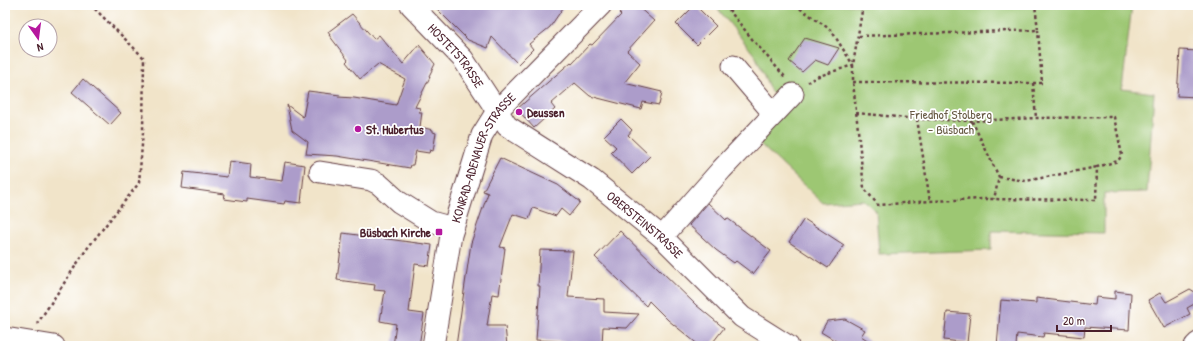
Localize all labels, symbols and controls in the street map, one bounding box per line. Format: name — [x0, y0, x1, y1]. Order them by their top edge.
north arrow — [18, 18, 58, 58]
street label: HOSTETSTRASSE — [424, 19, 489, 91]
text: N — [36, 40, 45, 55]
street label: KONRAD-ADENAUER-STRASSE — [446, 88, 520, 225]
place label: Deussen — [527, 103, 565, 121]
park label: Friedhof Stolberg - Büsbach — [909, 105, 992, 138]
marker: Deussen — [514, 107, 524, 117]
place label: St. Hubertus — [366, 120, 424, 138]
marker: St. Hubertus — [353, 124, 363, 134]
street label: OBERSTEINSTRASSE — [603, 187, 687, 262]
place label: Büsbach Kirche — [360, 223, 432, 241]
marker: Büsbach Kirche — [434, 227, 444, 237]
scale bar — [1057, 307, 1111, 333]
text: 20 m — [1063, 312, 1085, 329]

